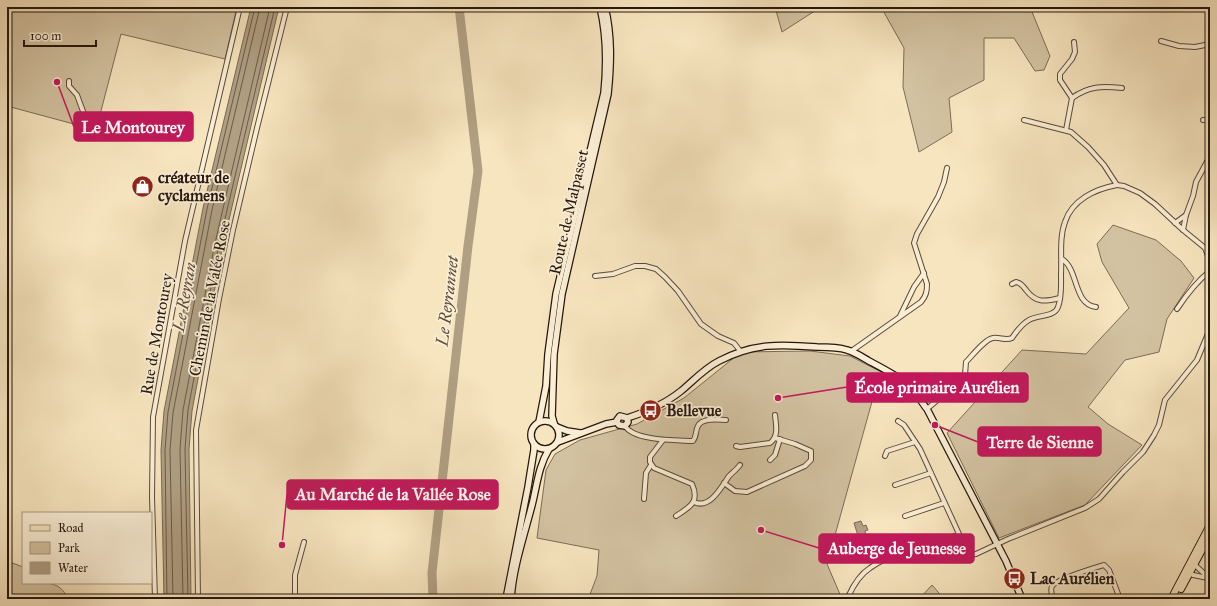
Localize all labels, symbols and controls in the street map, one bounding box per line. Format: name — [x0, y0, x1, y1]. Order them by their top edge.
scale bar — [24, 22, 96, 48]
text: 100 m — [30, 29, 61, 43]
callout: Le Montourey — [74, 112, 193, 141]
text: Le Montourey — [81, 117, 186, 138]
street label: Route de Malpasset — [545, 147, 592, 277]
place label: créateur de cyclamens — [158, 168, 229, 206]
shop icon: créateur de cyclamens — [130, 173, 156, 199]
street label: Chemin de la Valée Rose — [185, 218, 234, 378]
water label: Le Reyrannet — [431, 253, 464, 348]
water label: Le Reyran — [168, 261, 201, 334]
street label: Rue de Montourey — [136, 271, 177, 396]
callout: École primaire Aurélien — [847, 373, 1028, 402]
text: École primaire Aurélien — [854, 376, 1020, 398]
bus stop icon: Bellevue — [638, 397, 664, 423]
place label: Bellevue — [666, 401, 722, 420]
callout: Terre de Sienne — [978, 427, 1101, 456]
text: Terre de Sienne — [986, 432, 1093, 453]
callout: Au Marché de la Vallée Rose — [287, 480, 498, 509]
text: Au Marché de la Vallée Rose — [294, 484, 491, 505]
legend — [22, 512, 152, 584]
text: Road — [58, 521, 84, 535]
callout: Auberge de Jeunesse — [819, 534, 974, 563]
text: Auberge de Jeunesse — [827, 538, 966, 559]
text: Park — [58, 541, 80, 555]
text: Water — [58, 561, 88, 575]
bus stop icon: Lac Aurélien — [1001, 565, 1027, 591]
place label: Lac Aurélien — [1030, 569, 1115, 588]

